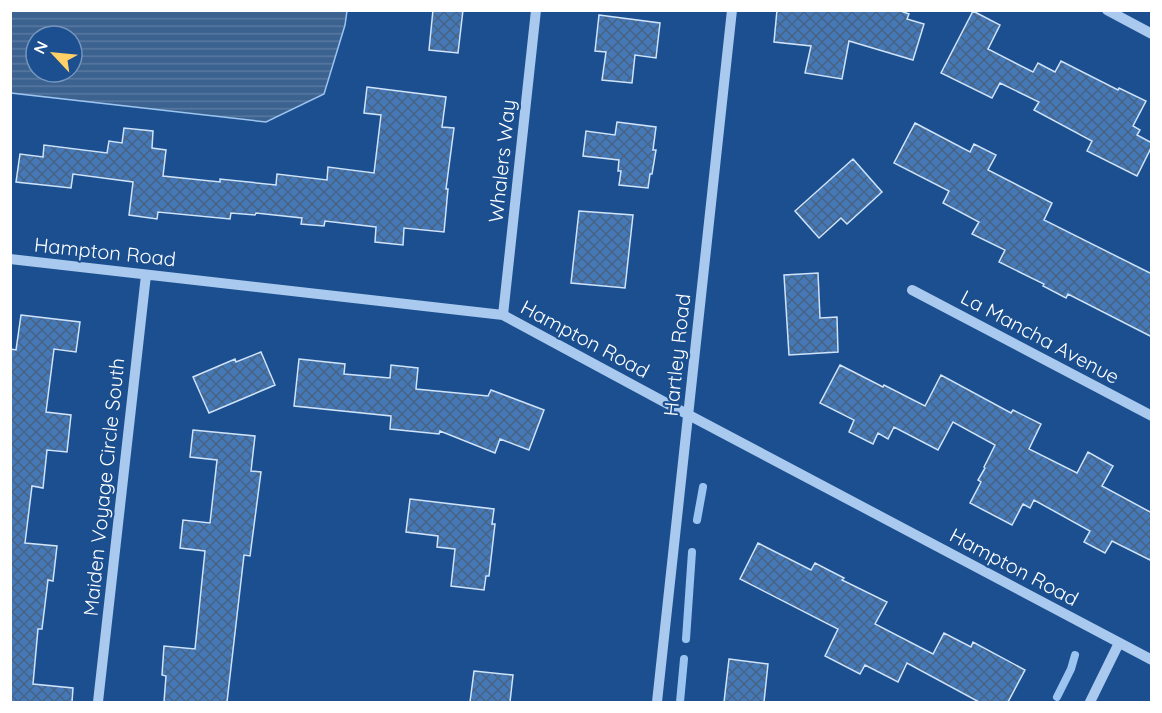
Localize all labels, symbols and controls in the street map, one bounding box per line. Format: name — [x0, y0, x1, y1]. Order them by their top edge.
north arrow — [24, 24, 84, 84]
text: N — [29, 38, 52, 57]
street label: Whalers Way — [483, 98, 520, 224]
street label: Hampton Road — [33, 232, 177, 271]
street label: La Mancha Avenue — [957, 284, 1124, 389]
street label: Hartley Road — [658, 292, 695, 417]
street label: Hampton Road — [517, 294, 654, 383]
street label: Maiden Voyage Circle South — [78, 357, 130, 617]
street label: Hampton Road — [946, 522, 1083, 611]

